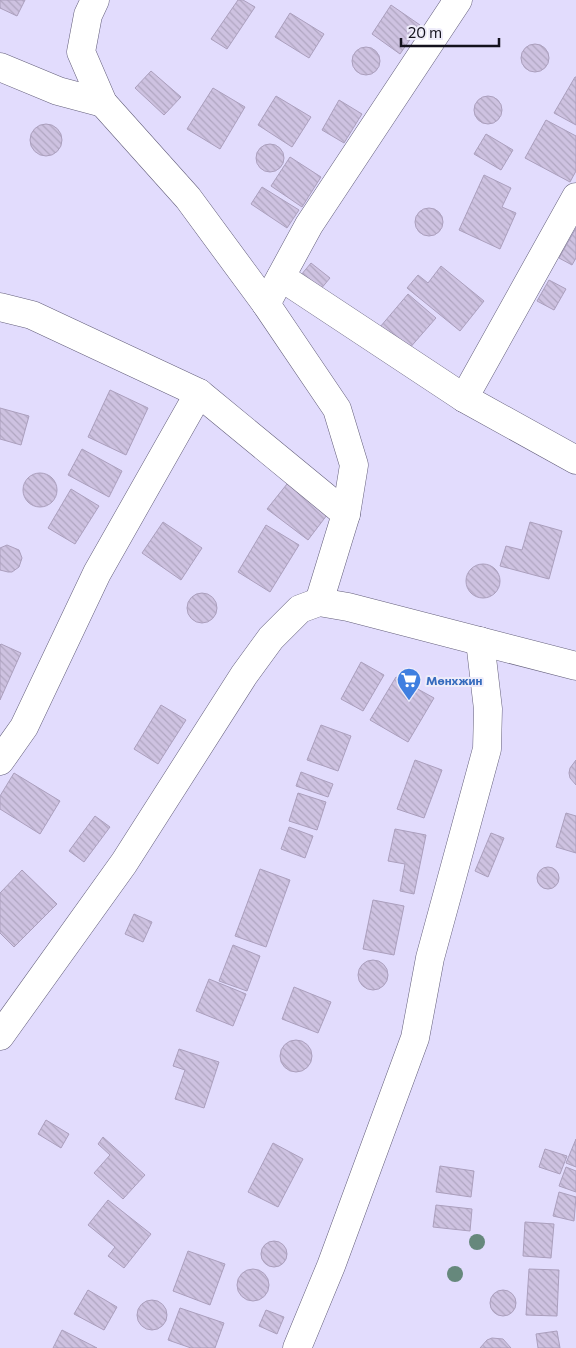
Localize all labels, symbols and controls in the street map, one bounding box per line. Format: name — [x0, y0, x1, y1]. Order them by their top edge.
scale bar — [401, 15, 498, 47]
text: 20 m — [408, 23, 442, 41]
supermarket icon: Мөнхжин — [396, 667, 422, 701]
place label: Мөнхжин — [426, 673, 483, 687]

